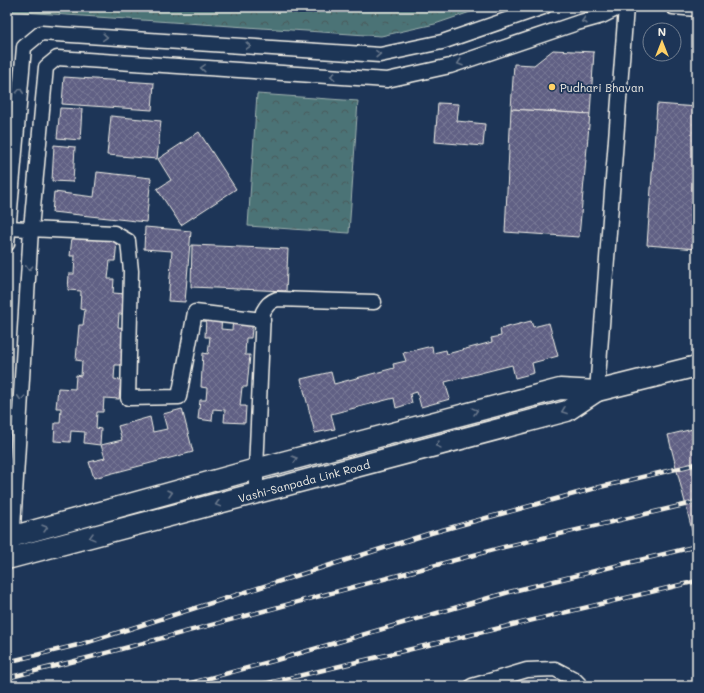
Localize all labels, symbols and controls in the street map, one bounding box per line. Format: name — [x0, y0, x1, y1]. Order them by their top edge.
one-way arrow — [580, 16, 587, 25]
north arrow — [642, 22, 682, 62]
text: N — [658, 24, 666, 39]
one-way arrow — [102, 33, 108, 42]
one-way arrow — [245, 42, 251, 51]
one-way arrow — [375, 50, 381, 58]
one-way arrow — [457, 58, 464, 66]
one-way arrow — [200, 63, 206, 72]
one-way arrow — [330, 72, 336, 81]
place label: Pudhari Bhavan — [560, 80, 644, 95]
marker: Pudhari Bhavan — [547, 82, 557, 92]
one-way arrow — [16, 88, 25, 94]
one-way arrow — [24, 265, 33, 271]
one-way arrow — [17, 395, 25, 401]
one-way arrow — [560, 406, 567, 415]
one-way arrow — [472, 408, 478, 416]
one-way arrow — [435, 440, 442, 449]
one-way arrow — [292, 455, 299, 464]
street label: Vashi-Sanpada Link Road — [236, 456, 371, 505]
one-way arrow — [166, 489, 173, 498]
one-way arrow — [215, 499, 221, 507]
one-way arrow — [41, 524, 48, 533]
one-way arrow — [89, 532, 96, 541]

